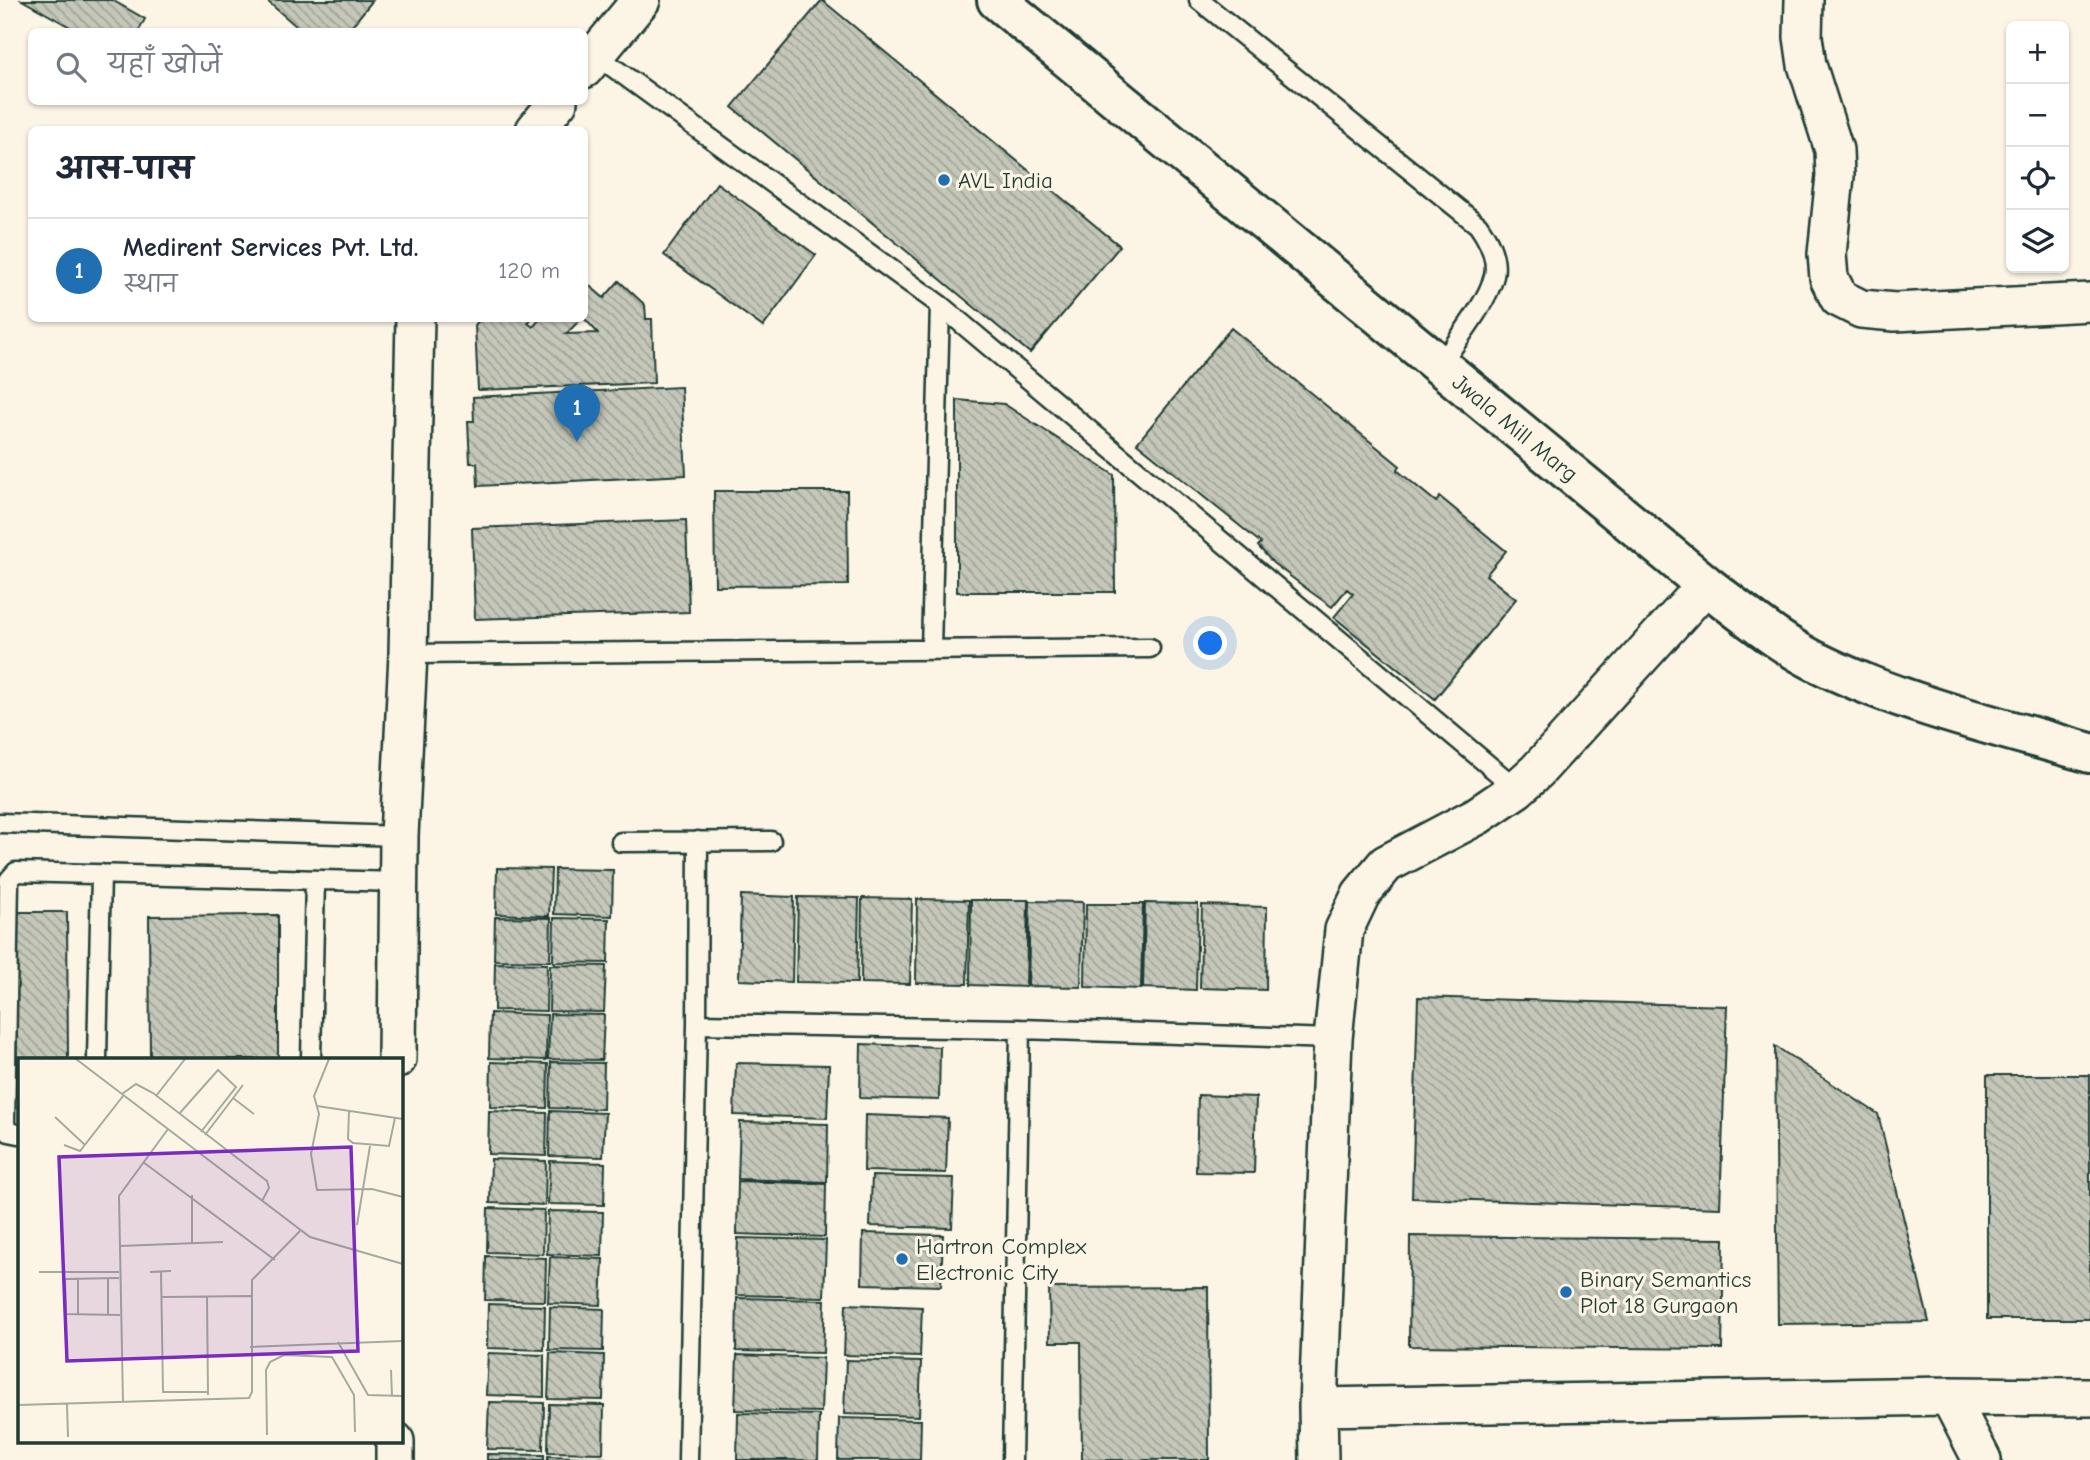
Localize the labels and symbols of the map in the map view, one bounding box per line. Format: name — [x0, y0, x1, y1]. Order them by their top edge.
place label: AVL India — [958, 167, 1053, 194]
marker: AVL India — [936, 172, 952, 188]
street label: Jwala Mill Marg — [1447, 369, 1583, 488]
pin: 1 — [554, 384, 600, 442]
your location — [1193, 626, 1227, 660]
inset map — [18, 1058, 402, 1442]
place label: Hartron Complex Electronic City — [916, 1233, 1087, 1286]
marker: Hartron Complex Electronic City — [894, 1251, 910, 1267]
place label: Binary Semantics Plot 18 Gurgaon — [1580, 1266, 1751, 1319]
marker: Binary Semantics Plot 18 Gurgaon — [1558, 1284, 1574, 1300]

